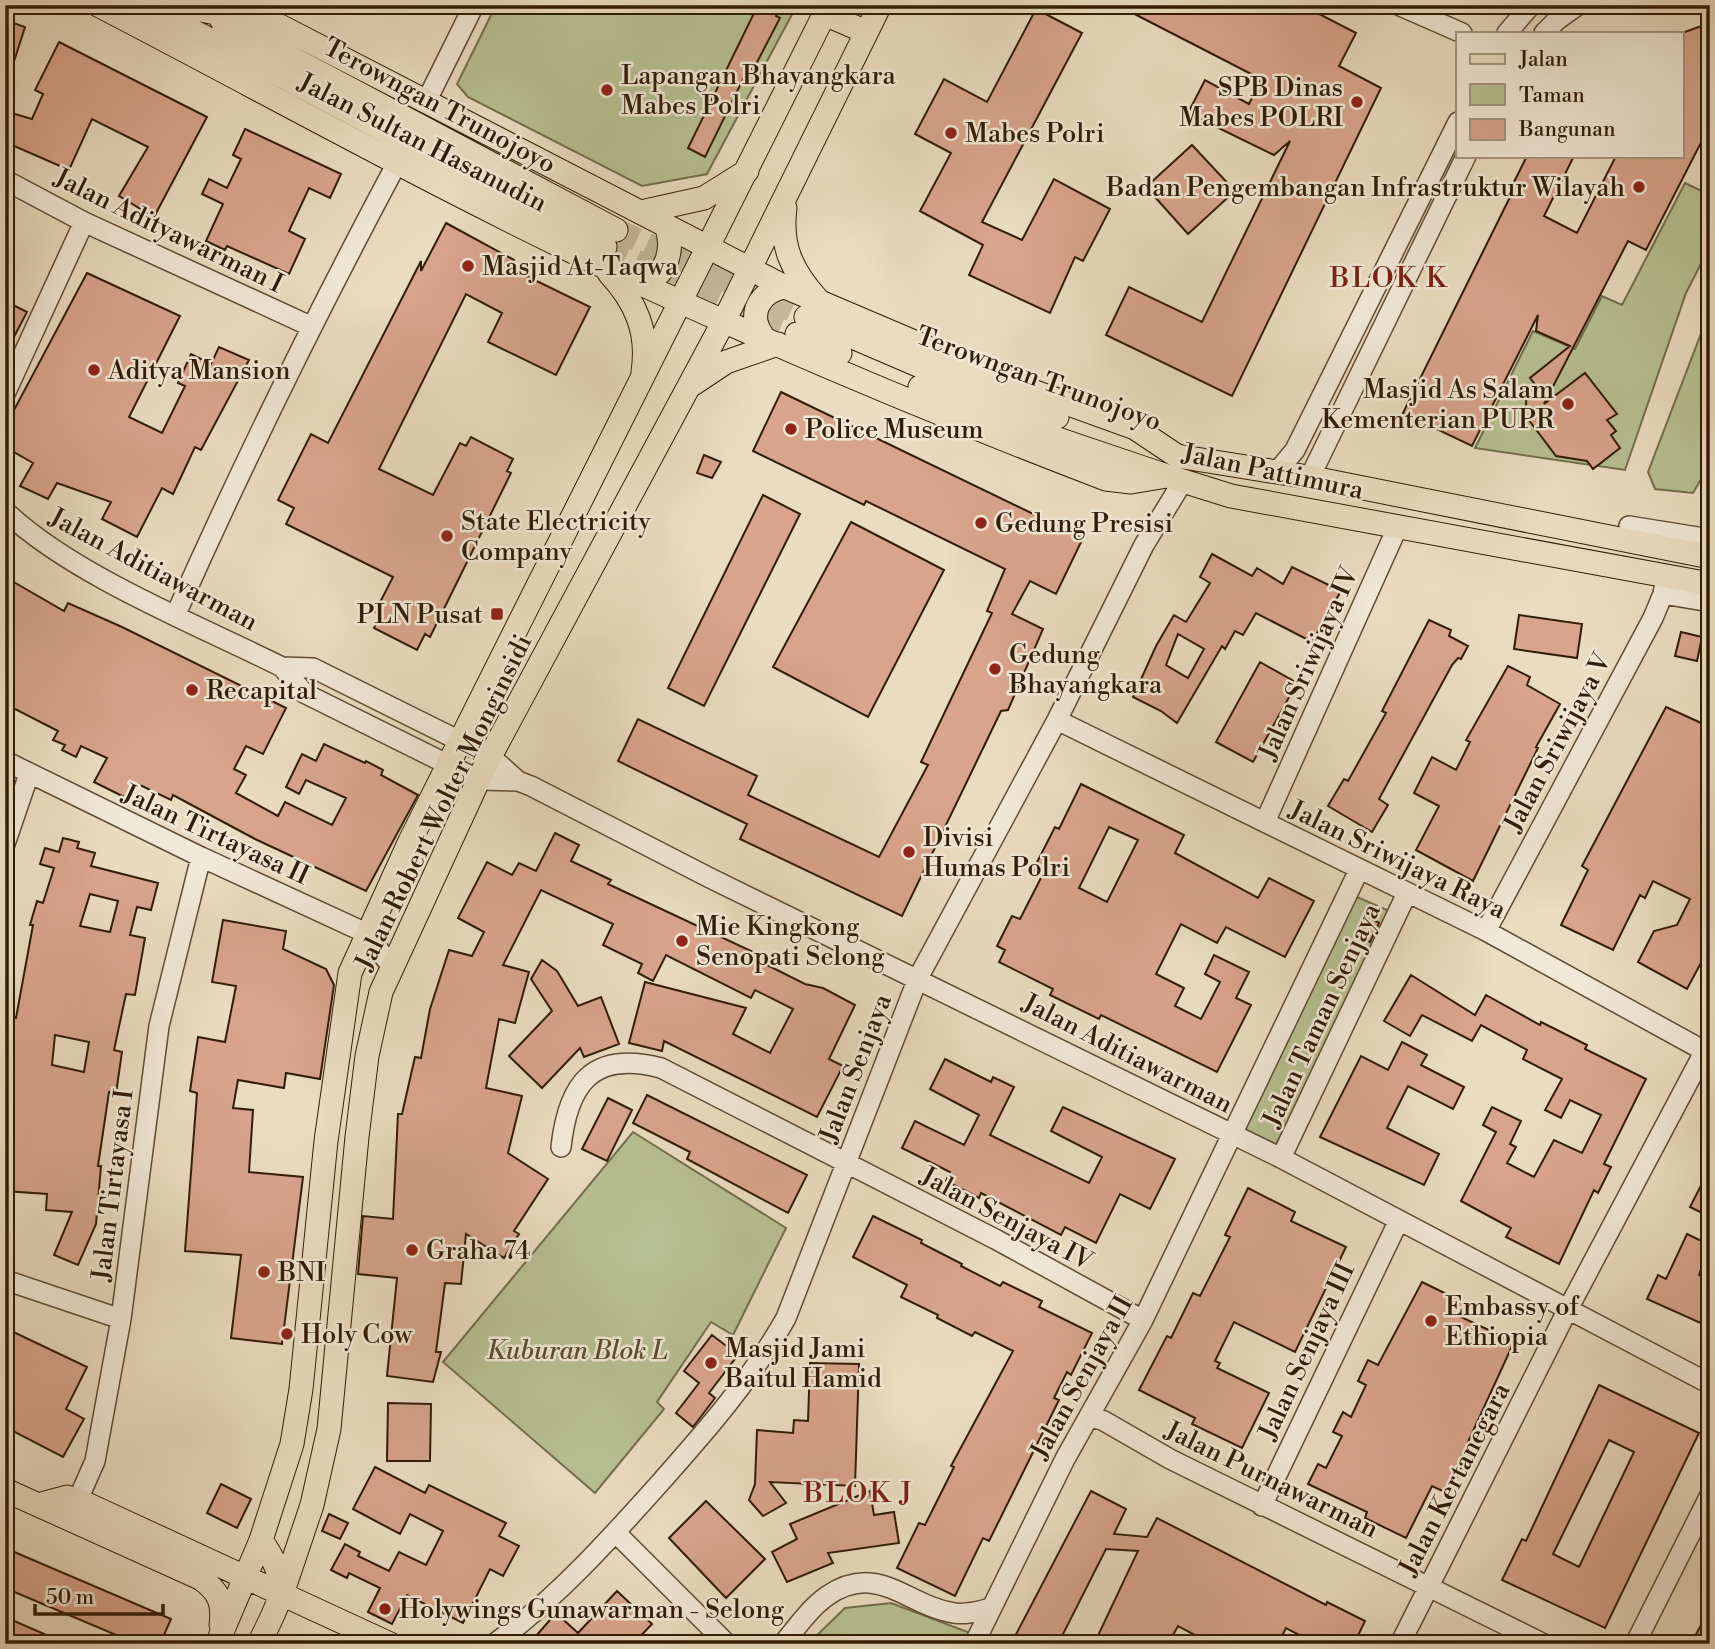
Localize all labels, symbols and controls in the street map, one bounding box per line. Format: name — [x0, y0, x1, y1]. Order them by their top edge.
street label: Terowngan Trunojoyo — [318, 31, 561, 181]
legend — [1456, 32, 1684, 158]
text: Jalan — [1518, 47, 1568, 73]
place label: Lapangan Bhayangkara Mabes Polri — [621, 60, 897, 122]
street label: Jalan Sultan Hasanudin — [292, 66, 552, 219]
place label: SPB Dinas Mabes POLRI — [1179, 72, 1343, 134]
marker: Lapangan Bhayangkara Mabes Polri — [599, 82, 615, 98]
text: Taman — [1519, 83, 1585, 109]
marker: SPB Dinas Mabes POLRI — [1349, 94, 1365, 110]
text: Bangunan — [1518, 117, 1616, 143]
place label: Mabes Polri — [965, 118, 1105, 150]
marker: Mabes Polri — [943, 125, 959, 141]
street label: Jalan Adityawarman I — [48, 161, 288, 300]
place label: Badan Pengembangan Infrastruktur Wilayah — [1105, 172, 1625, 204]
marker: Badan Pengembangan Infrastruktur Wilayah — [1631, 179, 1647, 195]
place label: Masjid At-Taqwa — [482, 251, 679, 283]
marker: Masjid At-Taqwa — [460, 258, 476, 274]
district label: BLOK K — [1329, 261, 1448, 296]
street label: Terowngan Trunojoyo — [912, 320, 1166, 438]
place label: Aditya Mansion — [107, 355, 290, 387]
marker: Aditya Mansion — [86, 362, 102, 378]
place label: Masjid As Salam Kementerian PUPR — [1321, 374, 1555, 436]
marker: Masjid As Salam Kementerian PUPR — [1560, 396, 1576, 412]
place label: Police Museum — [805, 414, 984, 446]
marker: Police Museum — [783, 421, 799, 437]
street label: Jalan Pattimura — [1178, 437, 1367, 507]
street label: Jalan Aditiawarman — [43, 501, 263, 638]
place label: State Electricity Company — [461, 506, 651, 568]
place label: Gedung Presisi — [995, 508, 1173, 540]
marker: Gedung Presisi — [973, 515, 989, 531]
marker: State Electricity Company — [439, 528, 455, 544]
street label: Jalan Sriwijaya IV — [1252, 561, 1366, 766]
place label: PLN Pusat — [357, 599, 483, 631]
marker: PLN Pusat — [489, 606, 505, 622]
street label: Jalan Robert Wolter Monginsidi — [348, 629, 539, 976]
place label: Gedung Bhayangkara — [1008, 639, 1163, 701]
street label: Jalan Sriwijaya V — [1497, 647, 1619, 838]
marker: Gedung Bhayangkara — [987, 661, 1003, 677]
place label: Recapital — [206, 675, 317, 707]
marker: Recapital — [184, 682, 200, 698]
street label: Jalan Tirtayasa II — [116, 777, 314, 892]
street label: Jalan Sriwijaya Raya — [1283, 793, 1512, 927]
place label: Divisi Humas Polri — [923, 822, 1070, 884]
marker: Divisi Humas Polri — [901, 844, 917, 860]
street label: Jalan Taman Senjaya — [1256, 898, 1388, 1133]
place label: Mie Kingkong Senopati Selong — [696, 911, 885, 973]
marker: Mie Kingkong Senopati Selong — [674, 933, 690, 949]
street label: Jalan Aditiawarman — [1016, 987, 1238, 1121]
street label: Jalan Senjaya — [813, 989, 899, 1148]
street label: Jalan Tirtayasa I — [85, 1087, 141, 1284]
street label: Jalan Senjaya IV — [914, 1160, 1098, 1278]
place label: Graha 74 — [426, 1235, 531, 1267]
marker: Graha 74 — [404, 1242, 420, 1258]
place label: BNI — [277, 1257, 326, 1289]
street label: Jalan Senjaya III — [1252, 1258, 1362, 1446]
marker: BNI — [256, 1264, 272, 1280]
street label: Jalan Senjaya II — [1023, 1290, 1140, 1466]
place label: Embassy of Ethiopia — [1445, 1291, 1580, 1353]
marker: Embassy of Ethiopia — [1423, 1313, 1439, 1329]
place label: Holy Cow — [301, 1319, 413, 1351]
marker: Holy Cow — [279, 1326, 295, 1342]
place label: Masjid Jami Baitul Hamid — [724, 1333, 882, 1395]
park label: Kuburan Blok L — [486, 1335, 668, 1367]
marker: Masjid Jami Baitul Hamid — [703, 1355, 719, 1371]
street label: Jalan Kertanegara — [1392, 1377, 1518, 1582]
street label: Jalan Purnawarman — [1159, 1414, 1383, 1545]
district label: BLOK J — [803, 1476, 914, 1511]
scale bar — [35, 1572, 163, 1616]
text: 50 m — [46, 1585, 94, 1611]
place label: Holywings Gunawarman - Selong — [399, 1594, 785, 1626]
marker: Holywings Gunawarman - Selong — [377, 1601, 393, 1617]

